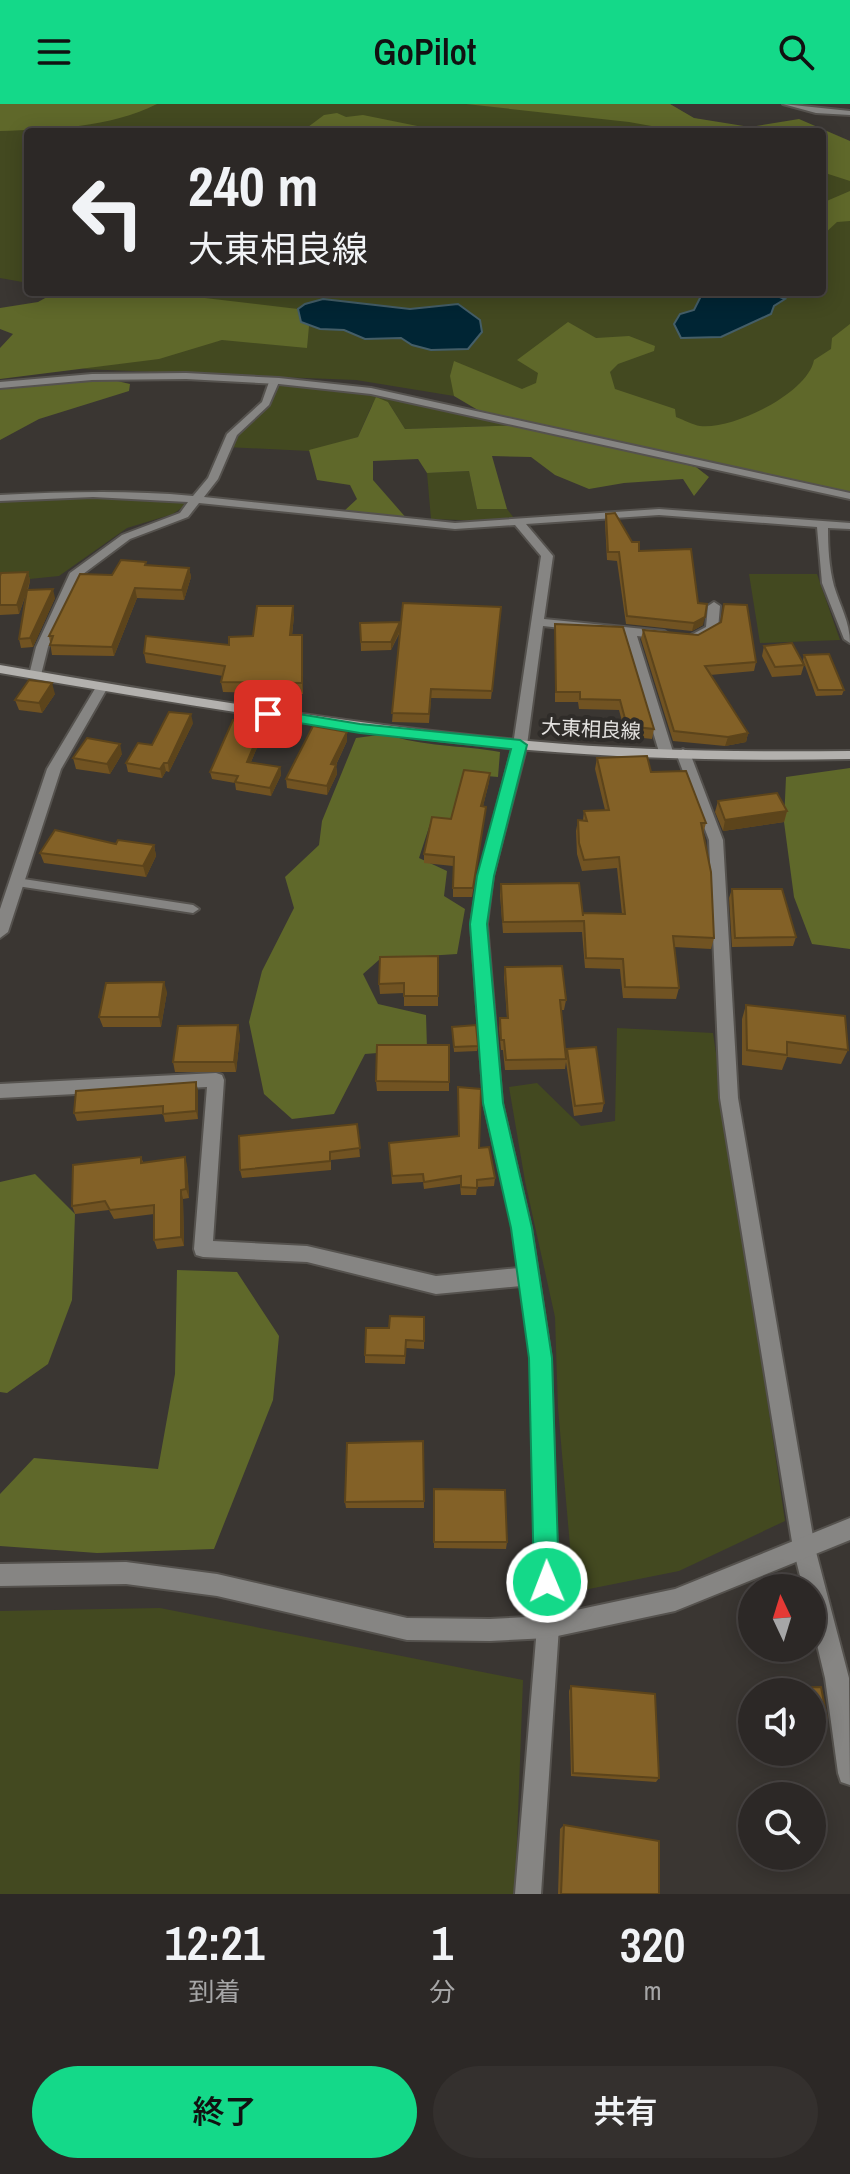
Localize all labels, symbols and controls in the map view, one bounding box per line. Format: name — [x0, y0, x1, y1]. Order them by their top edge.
text: GoPilot — [374, 28, 476, 76]
icon: menu — [32, 30, 76, 74]
icon: search — [774, 30, 818, 74]
text: 240 m — [188, 148, 318, 223]
icon: left — [56, 160, 160, 264]
text: 大東相良線 — [188, 225, 368, 273]
pin — [234, 680, 302, 748]
icon: arrive — [246, 692, 290, 736]
street label: 大東相良線 — [540, 712, 642, 745]
position arrow — [505, 1540, 589, 1624]
north arrow — [738, 1574, 826, 1662]
map controls — [738, 1574, 826, 1870]
button: sound — [738, 1678, 826, 1766]
button: search — [738, 1782, 826, 1870]
text: 12:21 — [165, 1910, 265, 1975]
text: 1 — [431, 1910, 453, 1975]
text: 320 — [620, 1912, 685, 1977]
text: m — [644, 1973, 661, 2008]
text: 到着 — [189, 1974, 241, 2009]
text: 分 — [429, 1974, 455, 2009]
button: 終了 — [32, 2066, 417, 2158]
button: 共有 — [433, 2066, 818, 2158]

